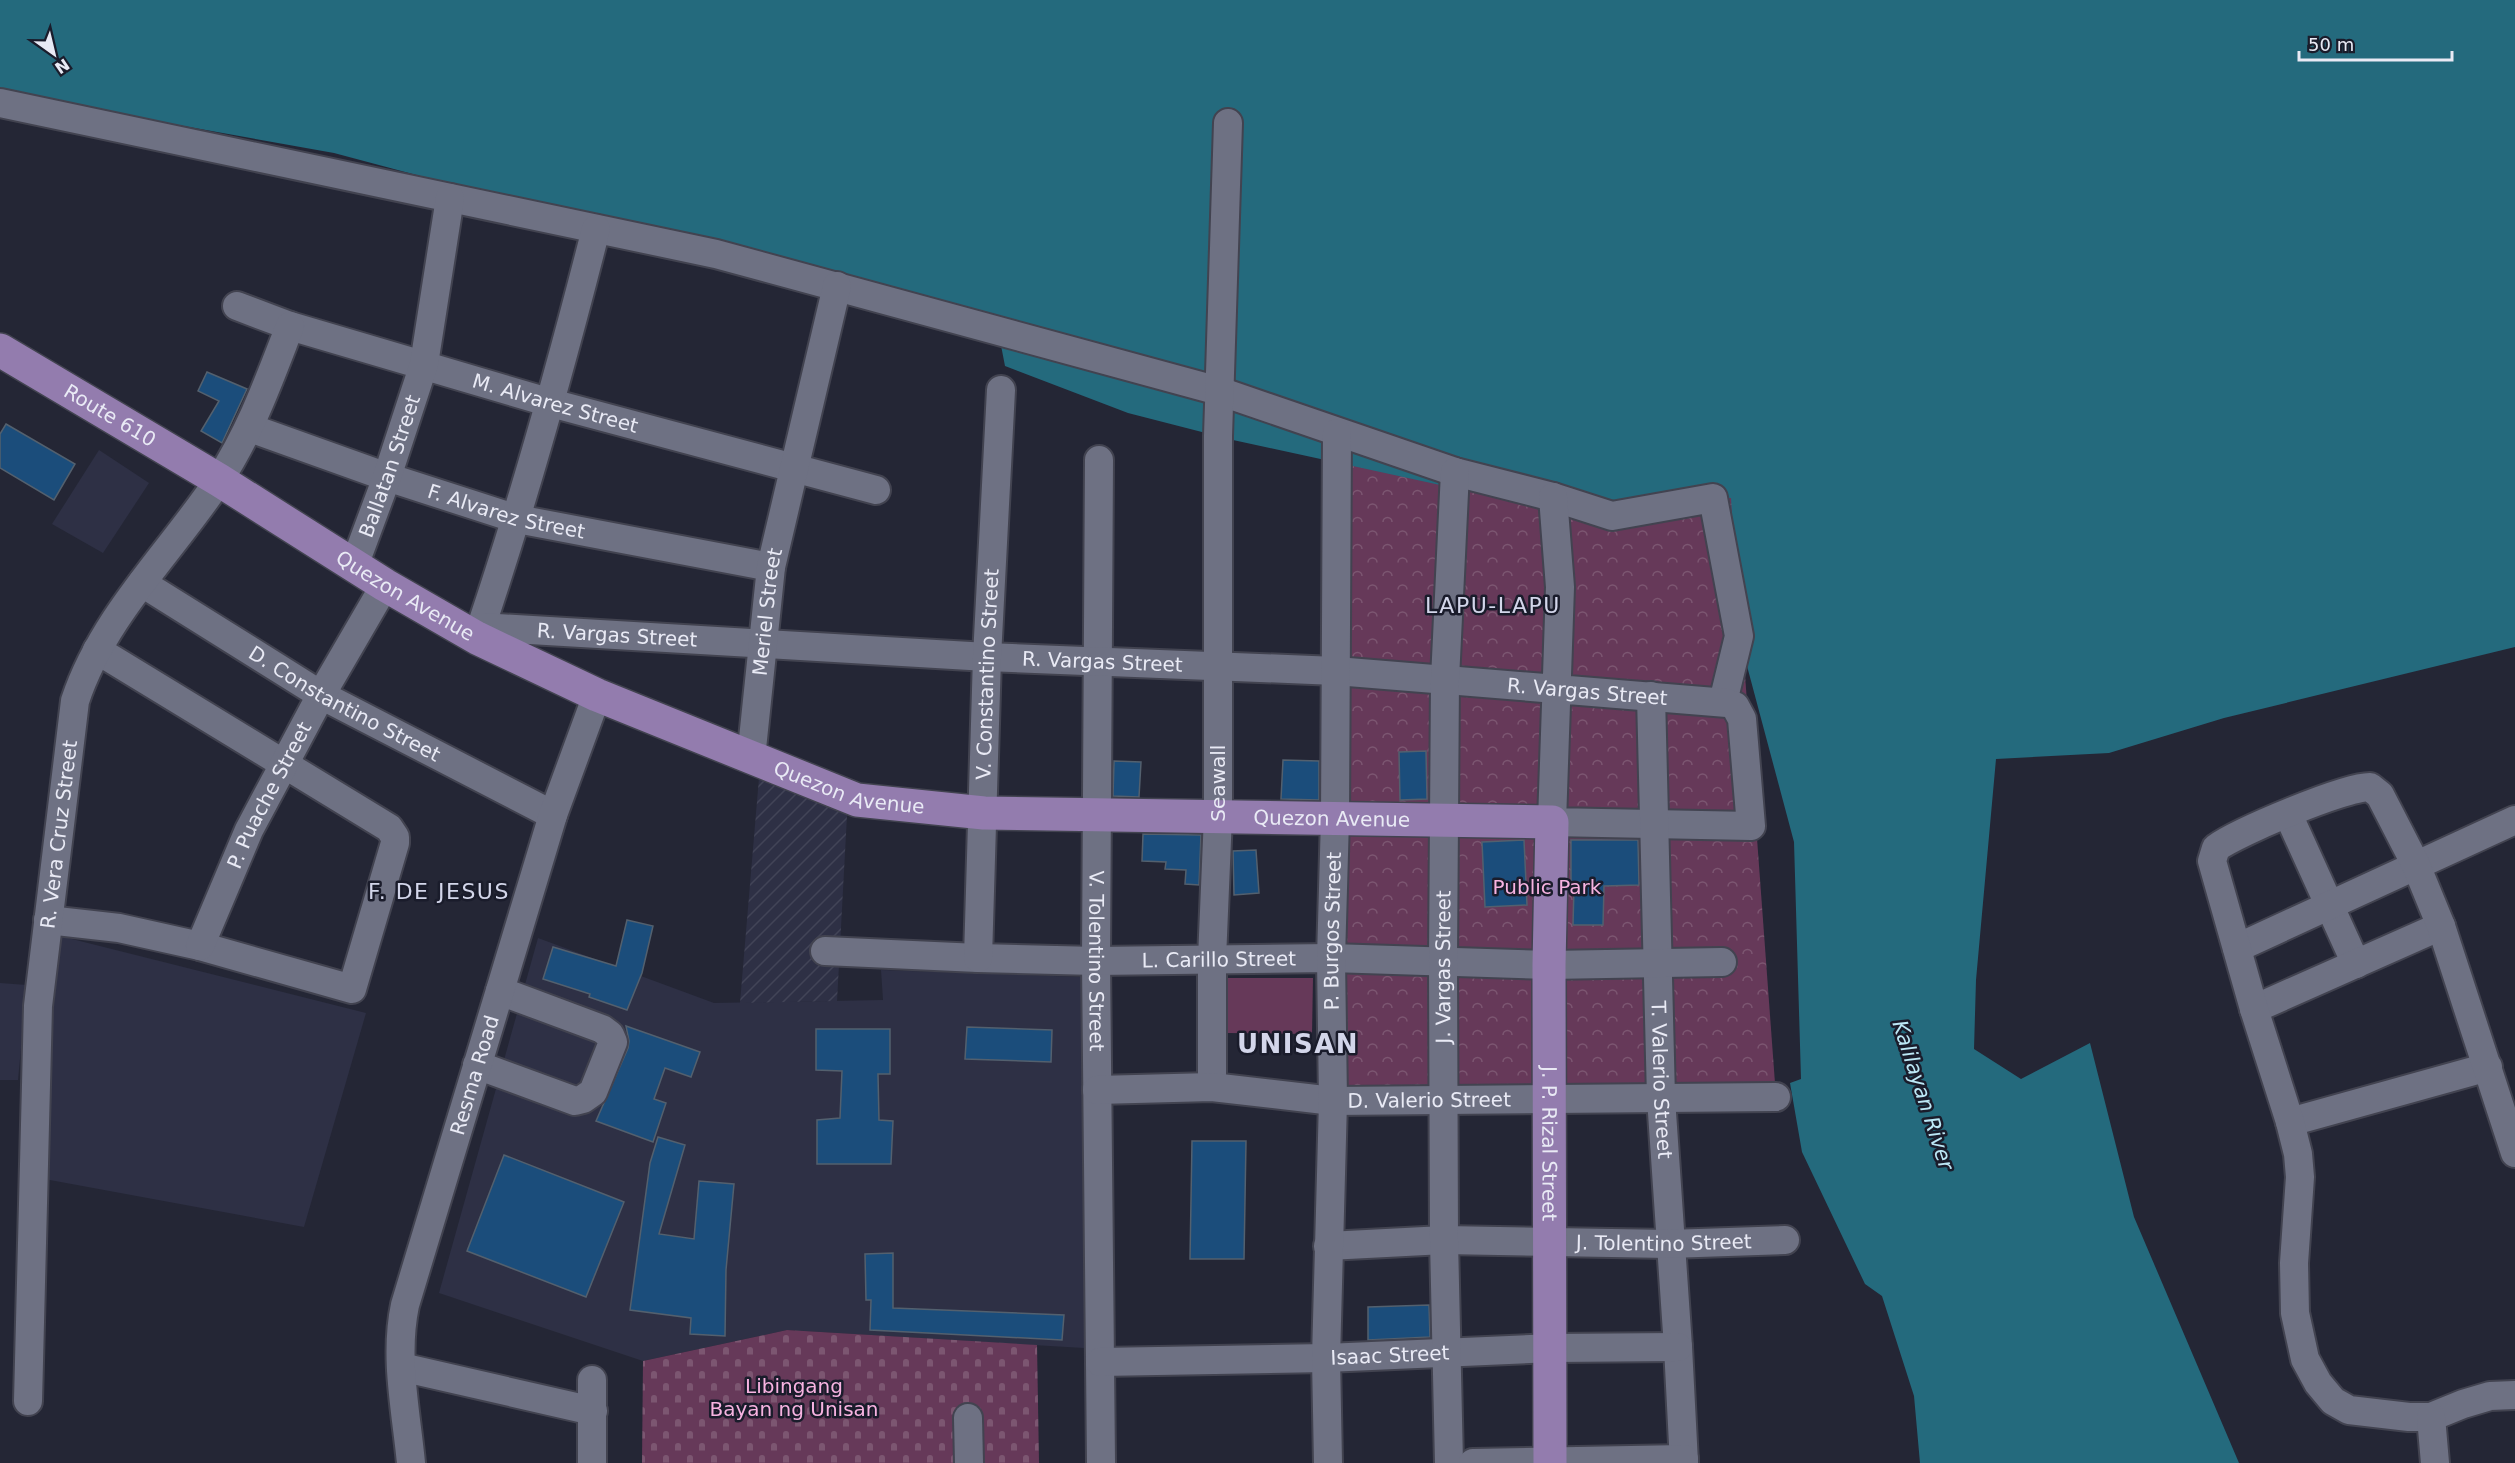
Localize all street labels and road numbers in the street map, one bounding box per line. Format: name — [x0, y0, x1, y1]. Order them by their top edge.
street label: M. Alvarez Street — [470, 368, 641, 438]
street label: Route 610 — [60, 379, 160, 452]
street label: Ballatan Street — [354, 392, 425, 541]
street label: F. Alvarez Street — [425, 479, 587, 544]
street label: Quezon Avenue — [332, 545, 479, 646]
street label: Meriel Street — [748, 545, 787, 677]
street label: V. Constantino Street — [971, 568, 1004, 780]
street label: R. Vargas Street — [536, 618, 698, 652]
street label: D. Constantino Street — [244, 641, 445, 767]
street label: R. Vargas Street — [1022, 646, 1183, 677]
street label: R. Vargas Street — [1506, 673, 1669, 710]
street label: P. Puache Street — [222, 718, 317, 872]
street label: R. Vera Cruz Street — [35, 739, 82, 930]
street label: Seawall — [1206, 745, 1230, 822]
street label: Quezon Avenue — [770, 756, 926, 819]
street label: Quezon Avenue — [1253, 805, 1410, 832]
street label: P. Burgos Street — [1319, 851, 1346, 1011]
street label: V. Tolentino Street — [1084, 870, 1109, 1052]
street label: J. Vargas Street — [1431, 890, 1456, 1046]
street label: L. Carillo Street — [1141, 946, 1296, 972]
street label: T. Valerio Street — [1647, 1000, 1677, 1160]
street label: Resma Road — [445, 1012, 504, 1138]
street label: J. P. Rizal Street — [1537, 1064, 1562, 1222]
street label: D. Valerio Street — [1347, 1087, 1511, 1113]
street label: J. Tolentino Street — [1574, 1229, 1752, 1256]
street label: Isaac Street — [1330, 1341, 1450, 1370]

